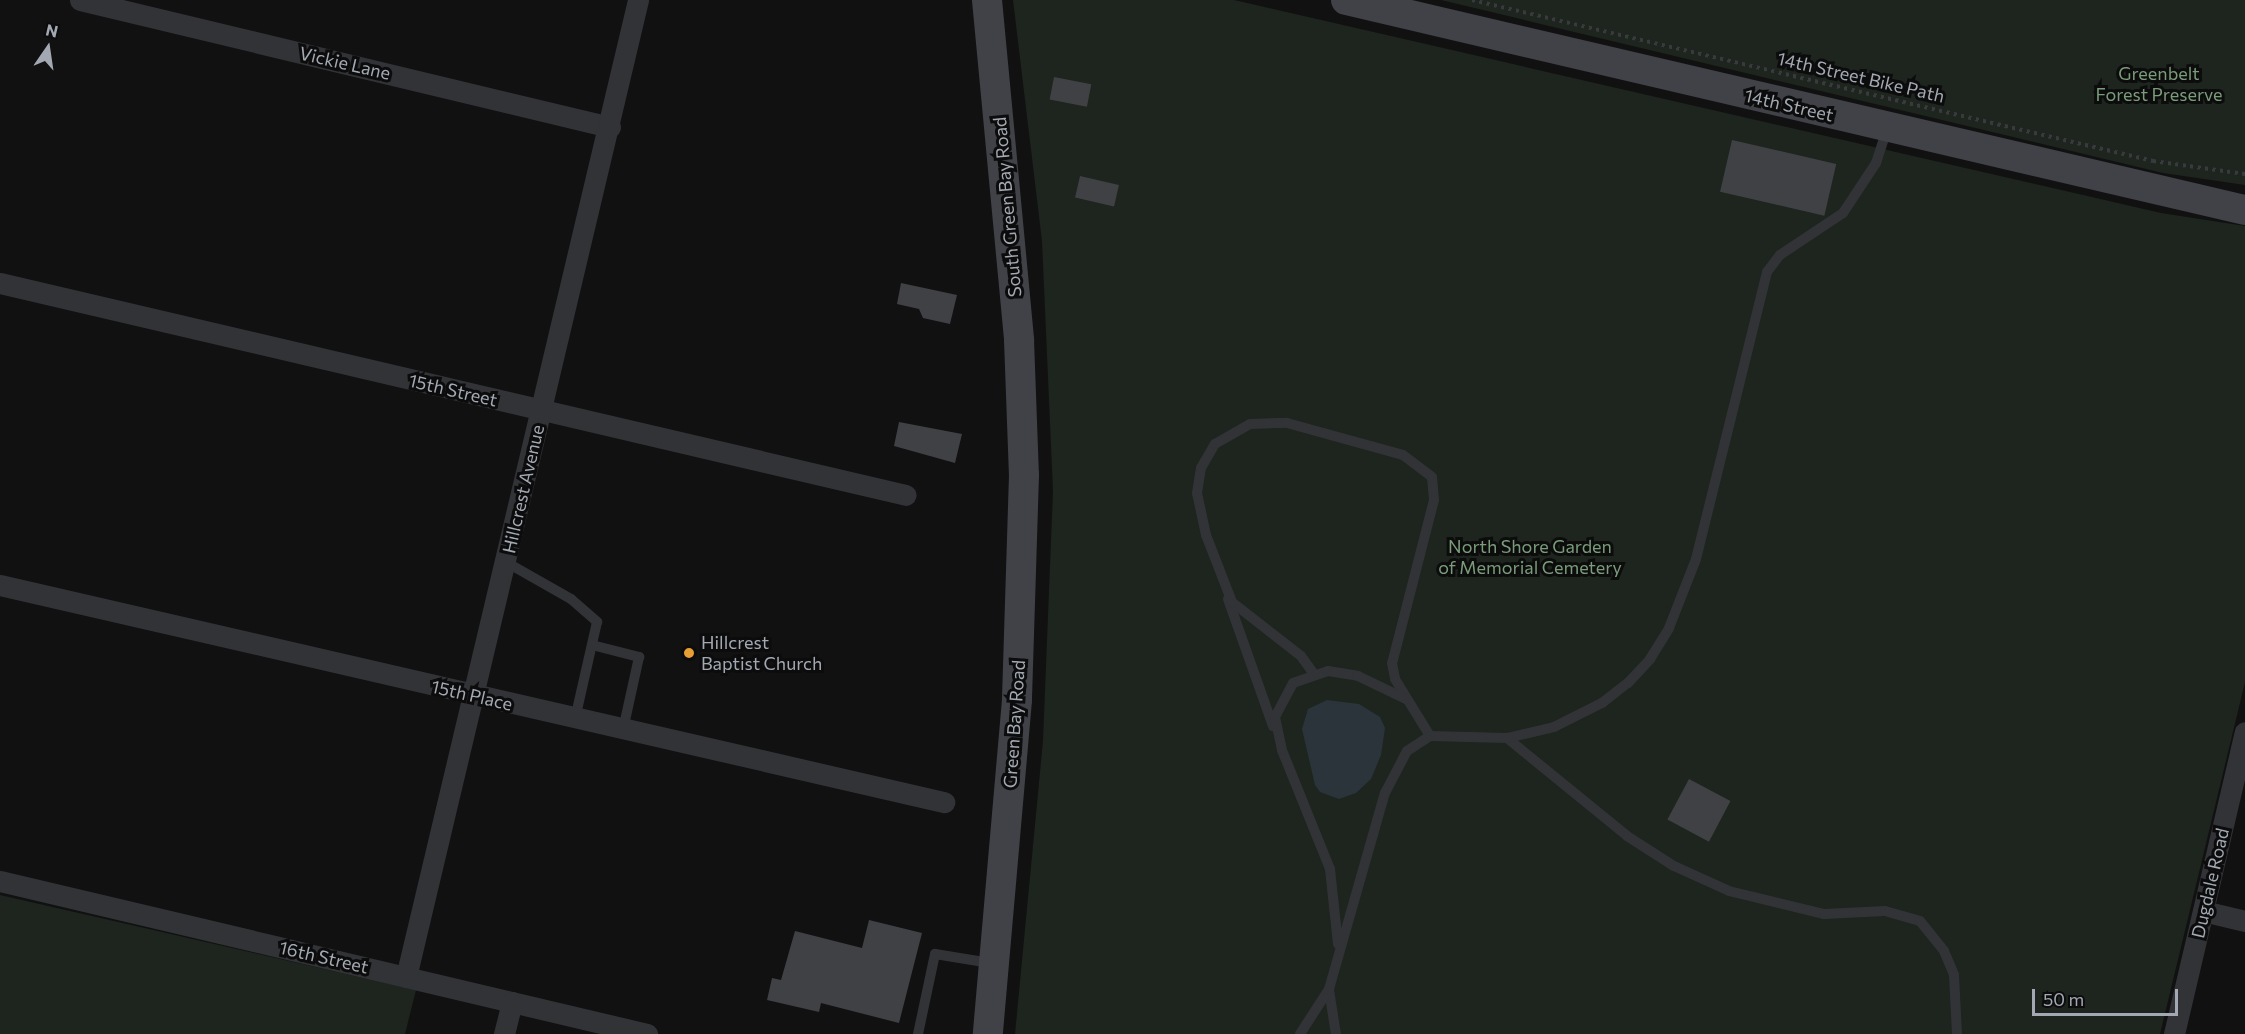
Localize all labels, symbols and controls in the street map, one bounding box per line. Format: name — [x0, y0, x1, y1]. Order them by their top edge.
north arrow — [18, 18, 78, 78]
text: N — [44, 19, 60, 41]
street label: Vickie Lane — [297, 42, 393, 84]
street label: 14th Street Bike Path — [1775, 47, 1947, 107]
park label: Greenbelt Forest Preserve — [2096, 63, 2222, 106]
street label: 14th Street — [1742, 84, 1836, 126]
street label: South Green Bay Road — [988, 116, 1026, 298]
street label: 15th Street — [407, 369, 499, 411]
street label: Hillcrest Avenue — [498, 423, 548, 555]
park label: North Shore Garden of Memorial Cemetery — [1438, 536, 1622, 578]
place label: Hillcrest Baptist Church — [701, 632, 822, 674]
marker: Hillcrest Baptist Church — [682, 646, 696, 660]
street label: Green Bay Road — [999, 659, 1029, 789]
street label: 15th Place — [429, 675, 515, 715]
street label: Dugdale Road — [2187, 826, 2233, 940]
street label: 16th Street — [277, 936, 371, 978]
scale bar — [2035, 977, 2180, 1015]
text: 50 m — [2043, 988, 2084, 1010]

